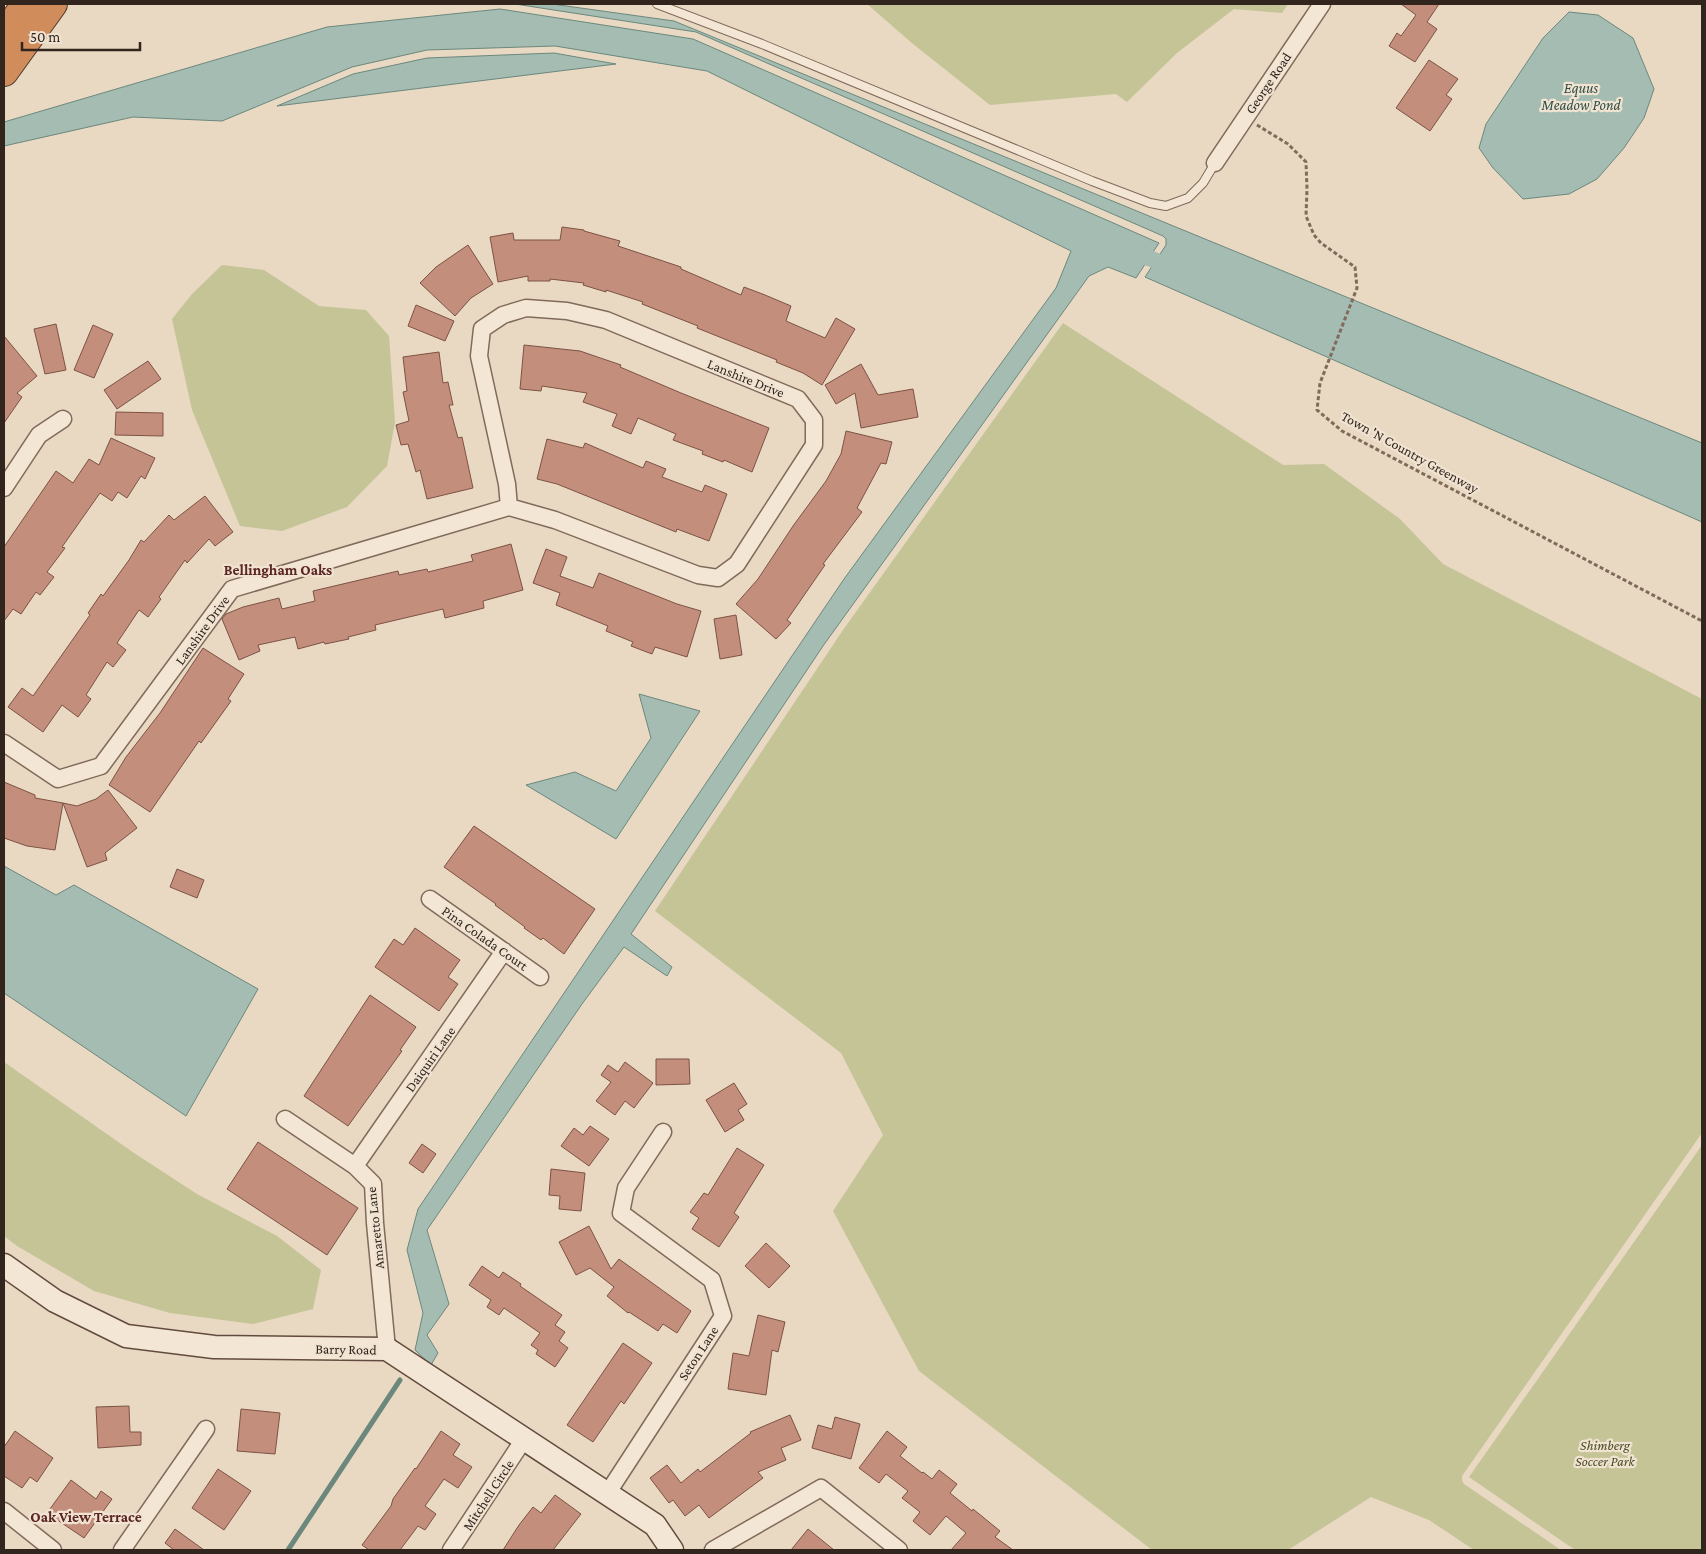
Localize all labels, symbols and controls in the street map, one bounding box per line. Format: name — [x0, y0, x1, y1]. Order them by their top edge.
scale bar — [22, 20, 140, 52]
text: 50 m — [30, 29, 60, 45]
street label: George Road — [1242, 49, 1295, 117]
water label: Equus Meadow Pond — [1540, 80, 1622, 113]
street label: Lanshire Drive — [705, 355, 787, 401]
street label: Town 'N Country Greenway — [1338, 408, 1482, 497]
district label: Bellingham Oaks — [224, 562, 332, 578]
street label: Lanshire Drive — [172, 592, 232, 668]
street label: Pina Colada Court — [439, 902, 531, 974]
street label: Daiquiri Lane — [402, 1023, 458, 1095]
street label: Amaretto Lane — [363, 1186, 387, 1270]
street label: Seton Lane — [675, 1323, 721, 1383]
street label: Barry Road — [315, 1340, 378, 1358]
park label: Shimberg Soccer Park — [1575, 1437, 1636, 1469]
street label: Mitchell Circle — [459, 1457, 517, 1533]
district label: Oak View Terrace — [30, 1509, 142, 1525]

